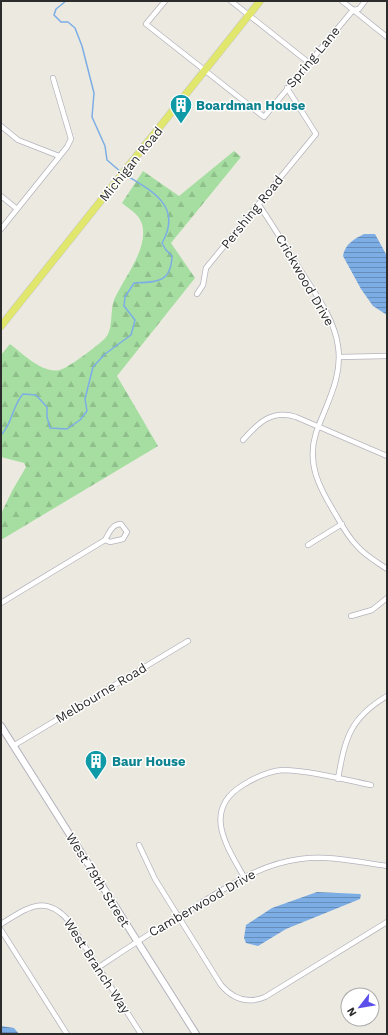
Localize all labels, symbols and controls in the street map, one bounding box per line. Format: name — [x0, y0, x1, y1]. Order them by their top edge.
street label: Spring Lane — [283, 23, 343, 91]
building icon: Boardman House — [168, 92, 194, 125]
place label: Boardman House — [196, 98, 306, 113]
street label: Michigan Road — [96, 124, 166, 204]
street label: Pershing Road — [218, 172, 286, 252]
street label: Crickwood Drive — [273, 231, 337, 329]
street label: Melbourne Road — [53, 660, 149, 726]
building icon: Baur House — [83, 748, 109, 781]
place label: Baur House — [112, 754, 186, 769]
street label: West 79th Street — [63, 830, 133, 930]
street label: Camberwood Drive — [146, 866, 258, 940]
street label: West Branch Way — [61, 916, 134, 1017]
north arrow — [340, 987, 380, 1027]
text: N — [344, 1005, 360, 1019]

